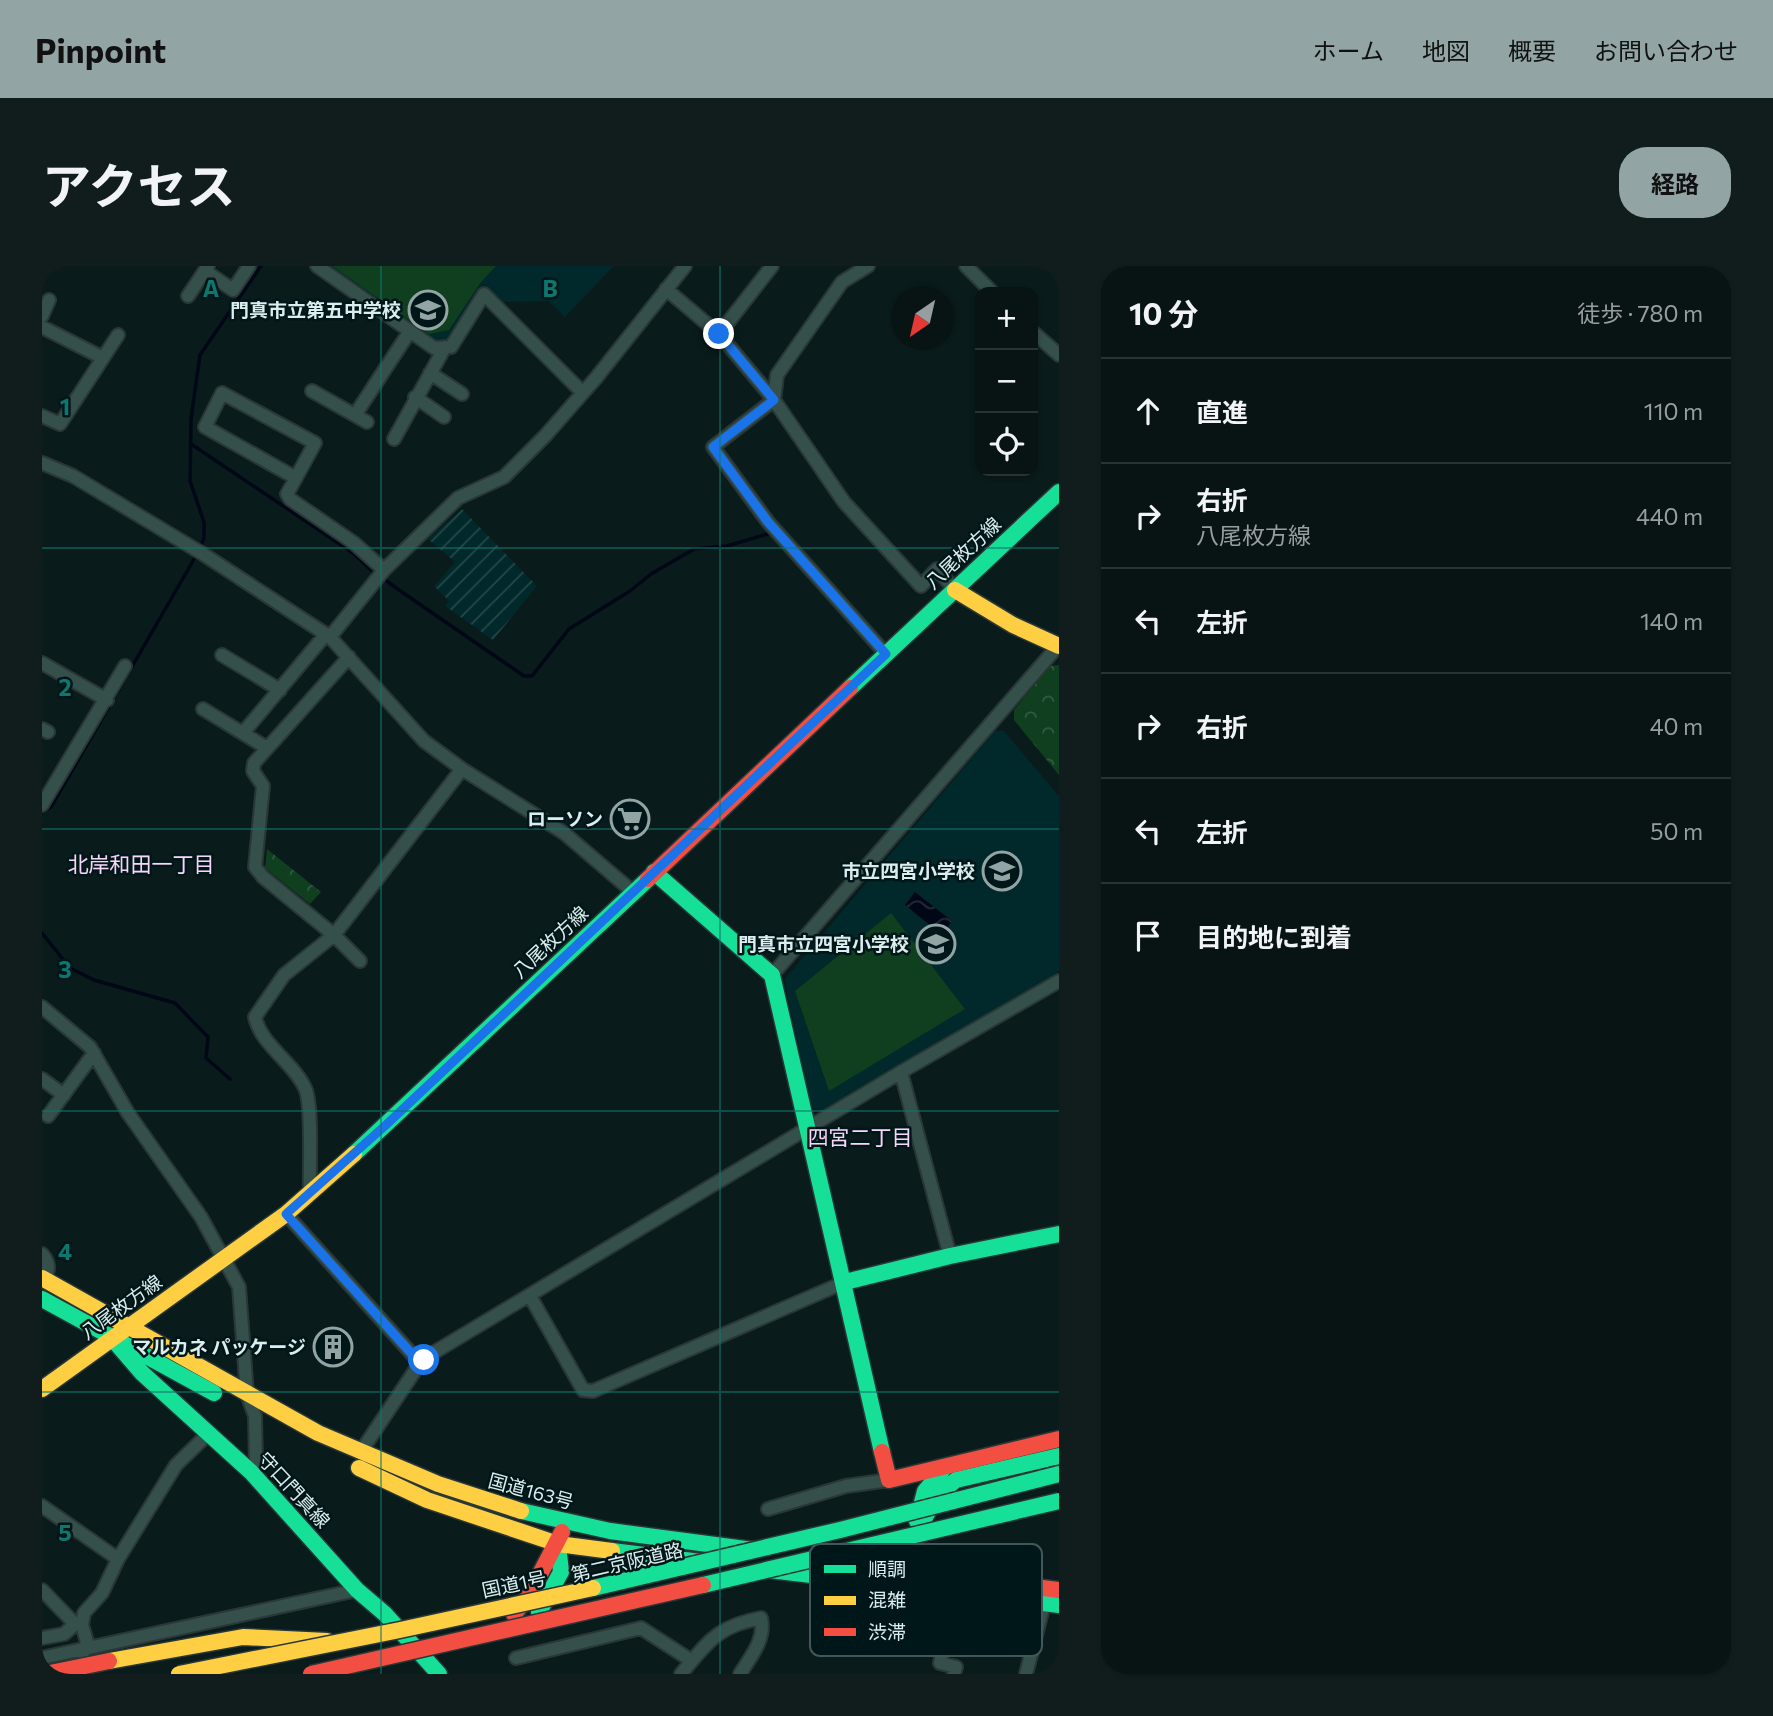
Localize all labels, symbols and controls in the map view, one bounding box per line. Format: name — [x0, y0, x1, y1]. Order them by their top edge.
text: Pinpoint — [35, 29, 166, 70]
text: ホーム — [1313, 36, 1384, 65]
text: 地図 — [1422, 36, 1470, 65]
text: 概要 — [1508, 36, 1556, 65]
text: お問い合わせ — [1594, 36, 1738, 65]
button: 経路 — [1619, 147, 1731, 218]
text: アクセス — [42, 154, 236, 214]
text: A — [203, 274, 220, 302]
text: B — [542, 274, 558, 302]
north arrow — [891, 287, 954, 350]
map controls — [975, 287, 1038, 476]
button: + — [975, 287, 1038, 350]
school or university icon: 門真市立第五中学校 — [407, 289, 449, 331]
text: 10 分 — [1129, 294, 1198, 331]
place label: 門真市立第五中学校 — [230, 298, 401, 321]
text: 徒歩 · 780 m — [1577, 299, 1703, 327]
route end — [703, 318, 734, 349]
button: − — [975, 350, 1038, 413]
text: 1 — [60, 392, 70, 420]
icon: ahead — [1129, 392, 1167, 430]
text: 直進 — [1196, 396, 1248, 427]
text: 110 m — [1644, 397, 1703, 425]
button: locate — [975, 413, 1038, 476]
text: 右折 — [1196, 484, 1248, 515]
icon: right — [1129, 497, 1167, 535]
text: 440 m — [1636, 502, 1703, 530]
street label: 八尾枚方線 — [920, 512, 1005, 593]
text: 八尾枚方線 — [1196, 521, 1311, 549]
icon: left — [1129, 602, 1167, 640]
text: 左折 — [1196, 606, 1248, 637]
text: 140 m — [1640, 607, 1703, 635]
text: 2 — [58, 673, 72, 701]
icon: right — [1129, 707, 1167, 745]
text: 右折 — [1196, 711, 1248, 742]
text: 40 m — [1650, 712, 1703, 740]
supermarket icon: ローソン — [609, 798, 651, 840]
place label: ローソン — [527, 807, 603, 830]
icon: left — [1129, 812, 1167, 850]
text: 左折 — [1196, 816, 1248, 847]
text: 50 m — [1650, 817, 1703, 845]
school or university icon: 市立四宮小学校 — [981, 850, 1023, 892]
district label: 北岸和田一丁目 — [68, 851, 215, 876]
place label: 市立四宮小学校 — [842, 859, 975, 882]
street label: 八尾枚方線 — [507, 901, 592, 982]
icon: arrive — [1129, 917, 1167, 955]
text: 目的地に到着 — [1196, 921, 1352, 952]
school or university icon: 門真市立四宮小学校 — [915, 923, 957, 965]
place label: 門真市立四宮小学校 — [738, 932, 909, 955]
text: 3 — [58, 955, 72, 983]
district label: 四宮二丁目 — [808, 1124, 913, 1149]
text: 4 — [58, 1237, 72, 1265]
street label: 八尾枚方線 — [76, 1269, 166, 1344]
building icon: マルカネ パッケージ — [312, 1326, 354, 1368]
place label: マルカネ パッケージ — [132, 1335, 306, 1358]
route start — [408, 1344, 439, 1375]
street label: 守口門真線 — [254, 1447, 335, 1532]
street label: 国道163号 — [486, 1468, 576, 1513]
text: 5 — [58, 1518, 72, 1546]
street label: 第二京阪道路 — [569, 1537, 685, 1586]
legend — [810, 1544, 1042, 1656]
text: 順調 — [868, 1557, 906, 1580]
street label: 国道1号 — [480, 1565, 548, 1602]
text: 混雑 — [868, 1588, 906, 1611]
text: 渋滞 — [868, 1620, 906, 1643]

